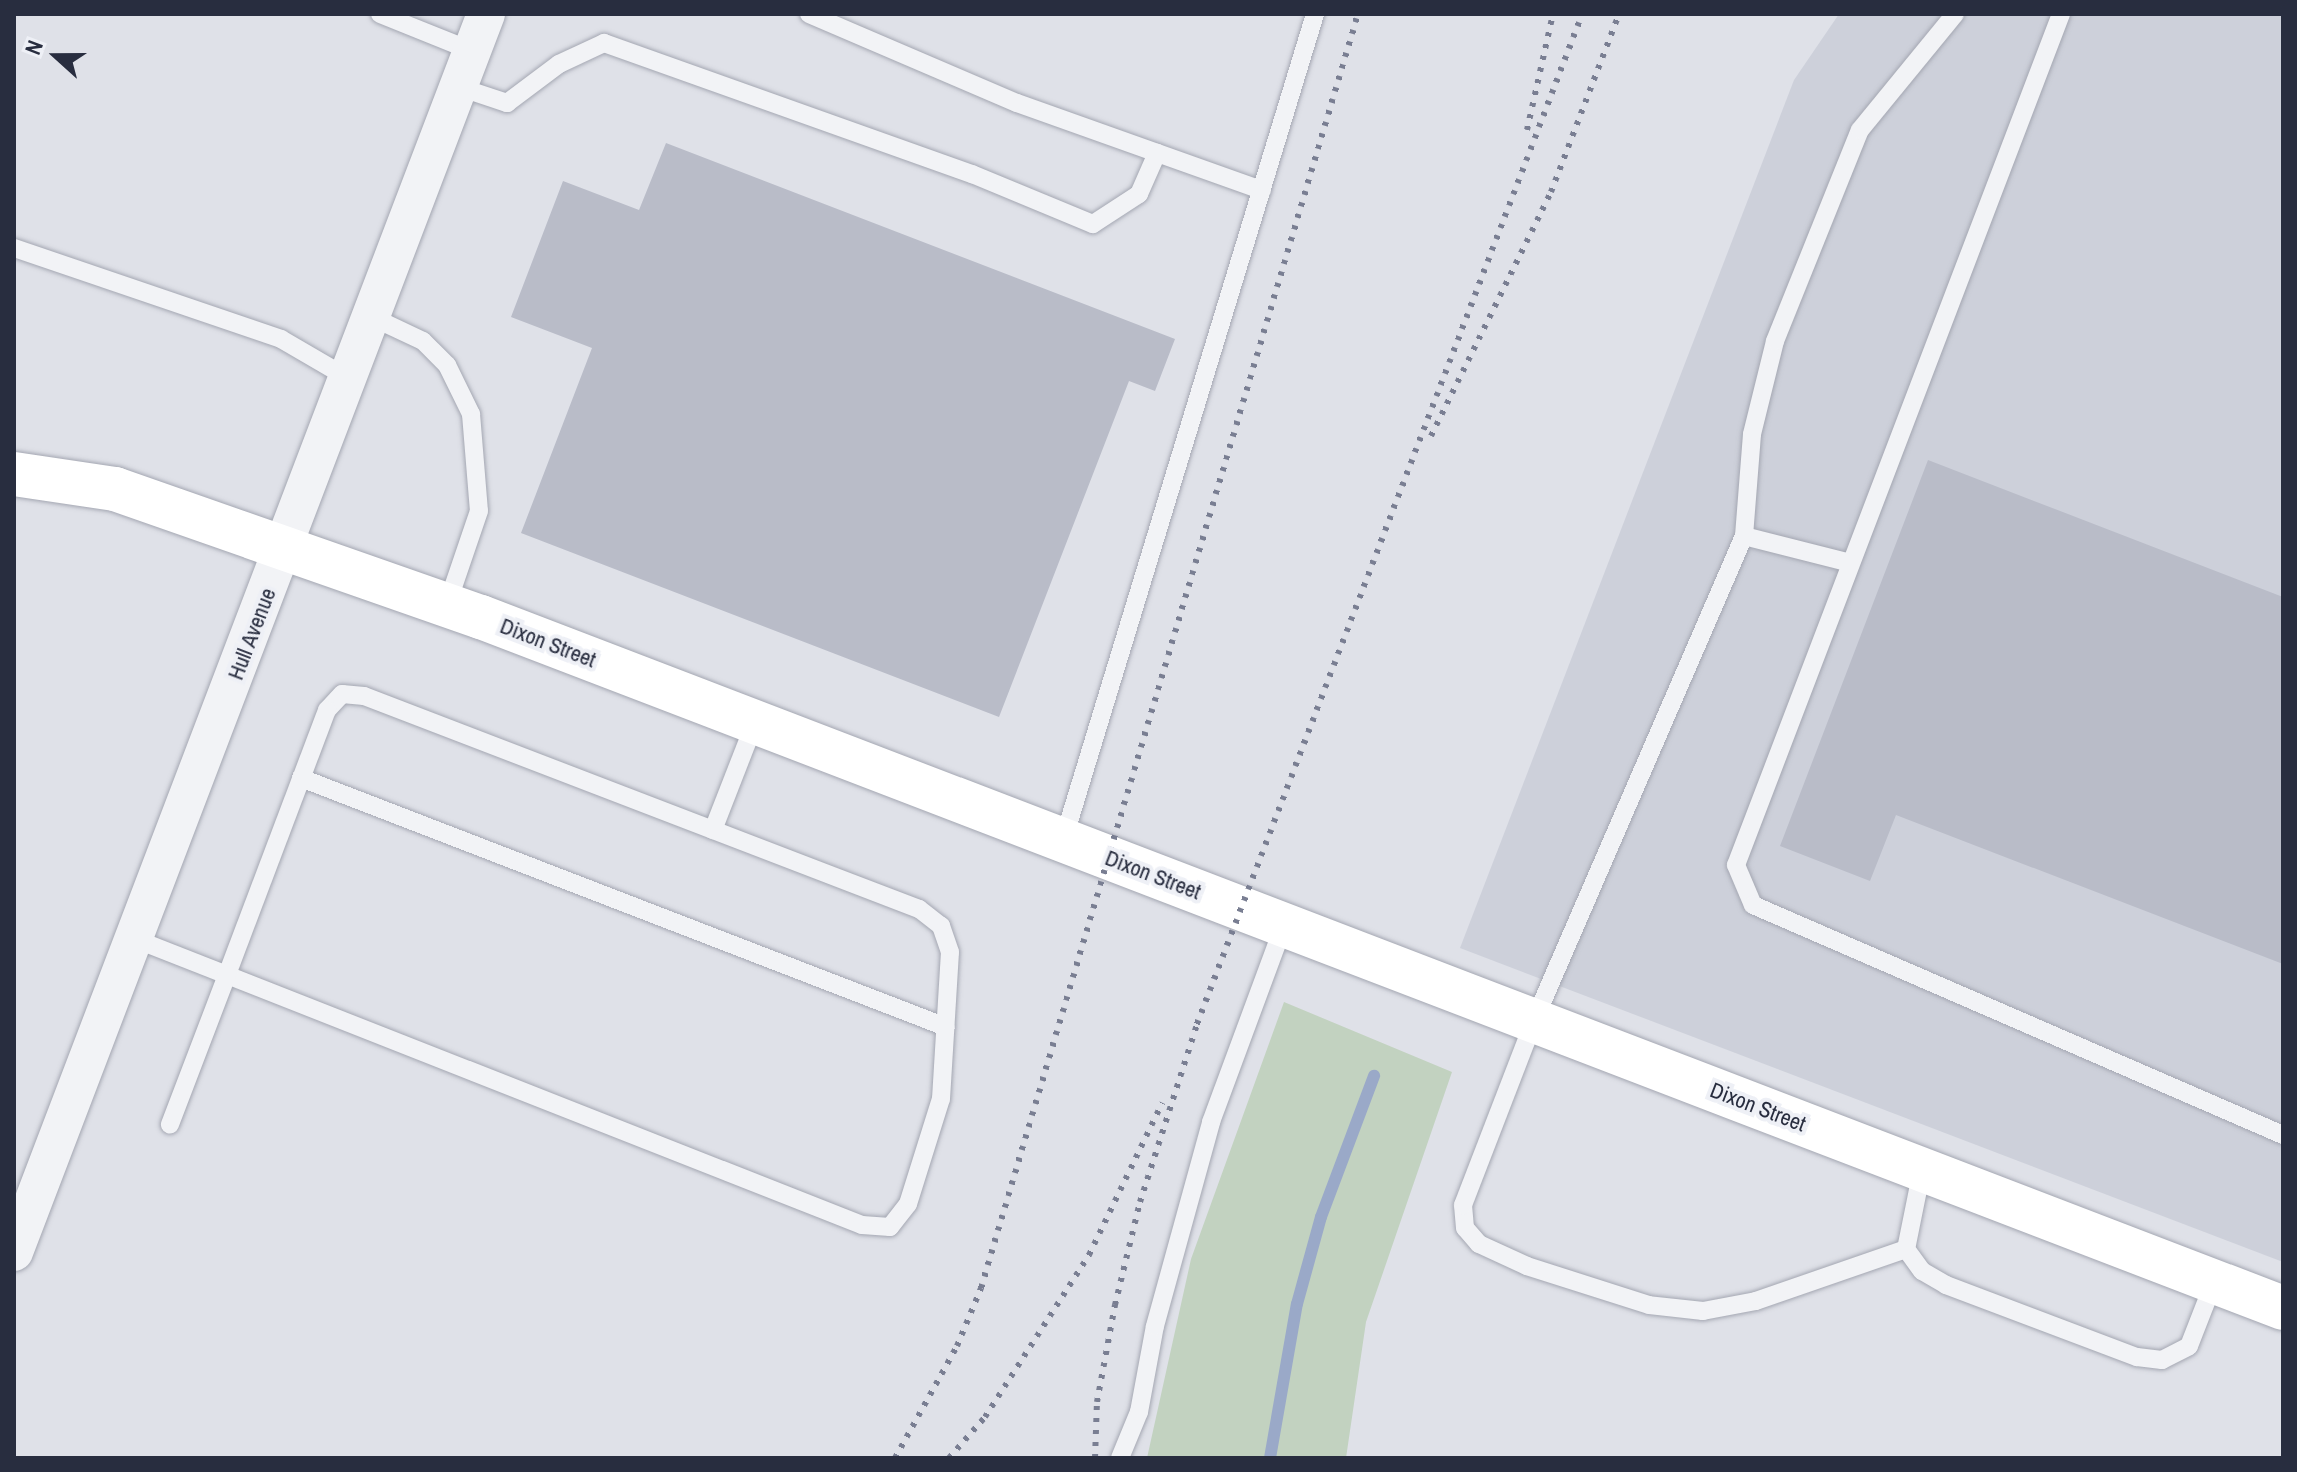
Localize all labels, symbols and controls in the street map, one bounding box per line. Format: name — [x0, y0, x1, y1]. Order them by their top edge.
north arrow — [16, 16, 96, 96]
text: N — [17, 36, 50, 59]
street label: Hull Avenue — [222, 584, 282, 684]
street label: Dixon Street — [496, 613, 600, 673]
street label: Dixon Street — [1101, 845, 1205, 905]
street label: Dixon Street — [1706, 1077, 1810, 1137]

